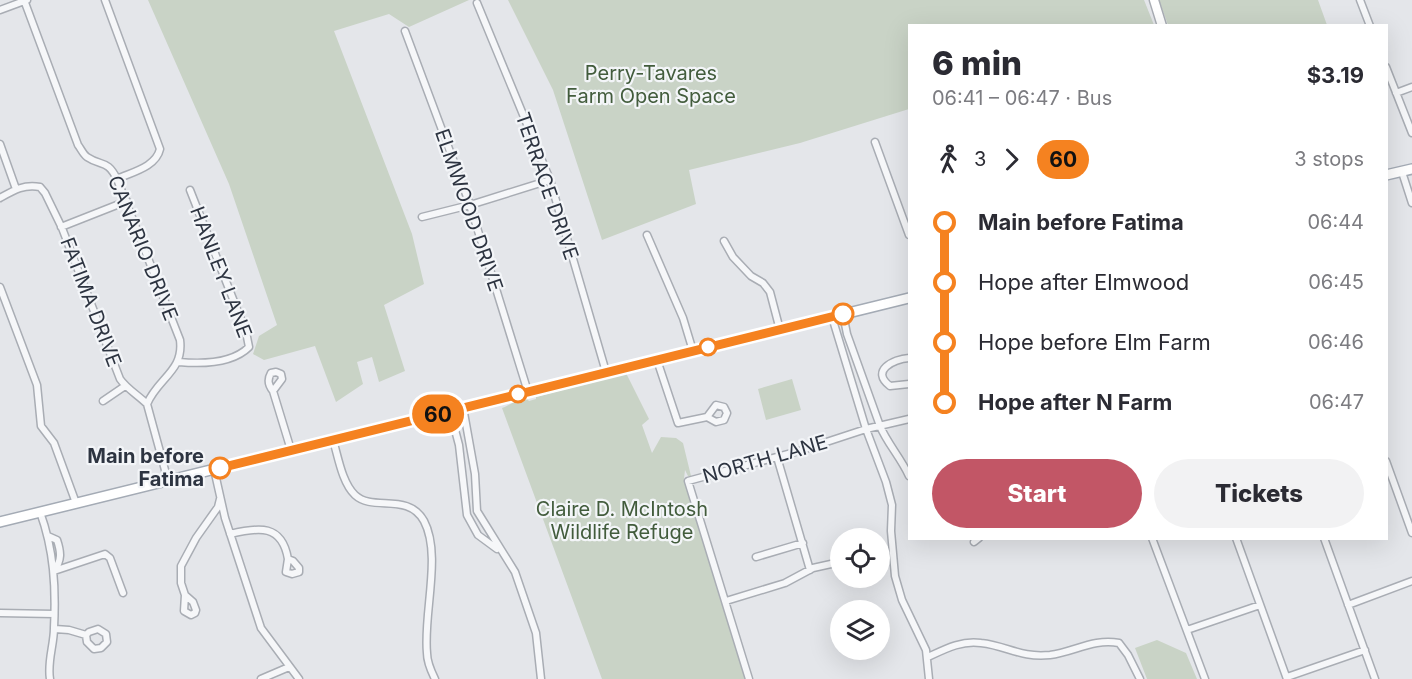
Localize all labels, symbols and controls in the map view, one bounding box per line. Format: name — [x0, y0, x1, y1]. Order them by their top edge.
text: 6 min — [932, 43, 1022, 83]
park label: Perry-Tavares Farm Open Space — [566, 61, 736, 108]
text: $3.19 — [1307, 62, 1364, 88]
text: 06:41 – 06:47 · Bus — [932, 86, 1112, 110]
street label: TERRACE DRIVE — [510, 109, 584, 263]
street label: ELMWOOD DRIVE — [430, 126, 508, 294]
icon: walk — [932, 143, 965, 176]
icon: forward — [995, 143, 1028, 176]
text: 3 — [974, 147, 986, 171]
text: 60 — [1049, 147, 1077, 172]
text: 3 stops — [1294, 147, 1364, 171]
street label: CANARIO DRIVE — [103, 172, 183, 324]
street label: HANLEY LANE — [185, 203, 257, 341]
text: Main before Fatima — [978, 209, 1184, 235]
text: 06:44 — [1307, 210, 1364, 234]
street label: FATIMA DRIVE — [55, 234, 127, 370]
text: Hope after Elmwood — [978, 269, 1189, 295]
text: 06:45 — [1308, 270, 1364, 294]
unlabelled marker — [832, 303, 854, 325]
text: Hope before Elm Farm — [978, 329, 1211, 355]
text: 06:46 — [1308, 330, 1364, 354]
unlabelled marker — [699, 338, 717, 356]
unlabelled marker — [509, 385, 527, 403]
text: Hope after N Farm — [978, 389, 1172, 415]
text: 06:47 — [1309, 390, 1364, 414]
line badge: 60 — [411, 394, 465, 434]
text: 60 — [424, 402, 452, 427]
street label: NORTH LANE — [700, 430, 830, 488]
place label: Main before Fatima — [87, 444, 204, 491]
marker: Main before Fatima — [209, 457, 231, 479]
button: Start — [932, 459, 1142, 528]
button: Tickets — [1154, 459, 1364, 528]
park label: Claire D. McIntosh Wildlife Refuge — [536, 497, 708, 544]
map controls — [830, 528, 890, 660]
button: locate — [830, 528, 890, 588]
button: layers — [830, 600, 890, 660]

